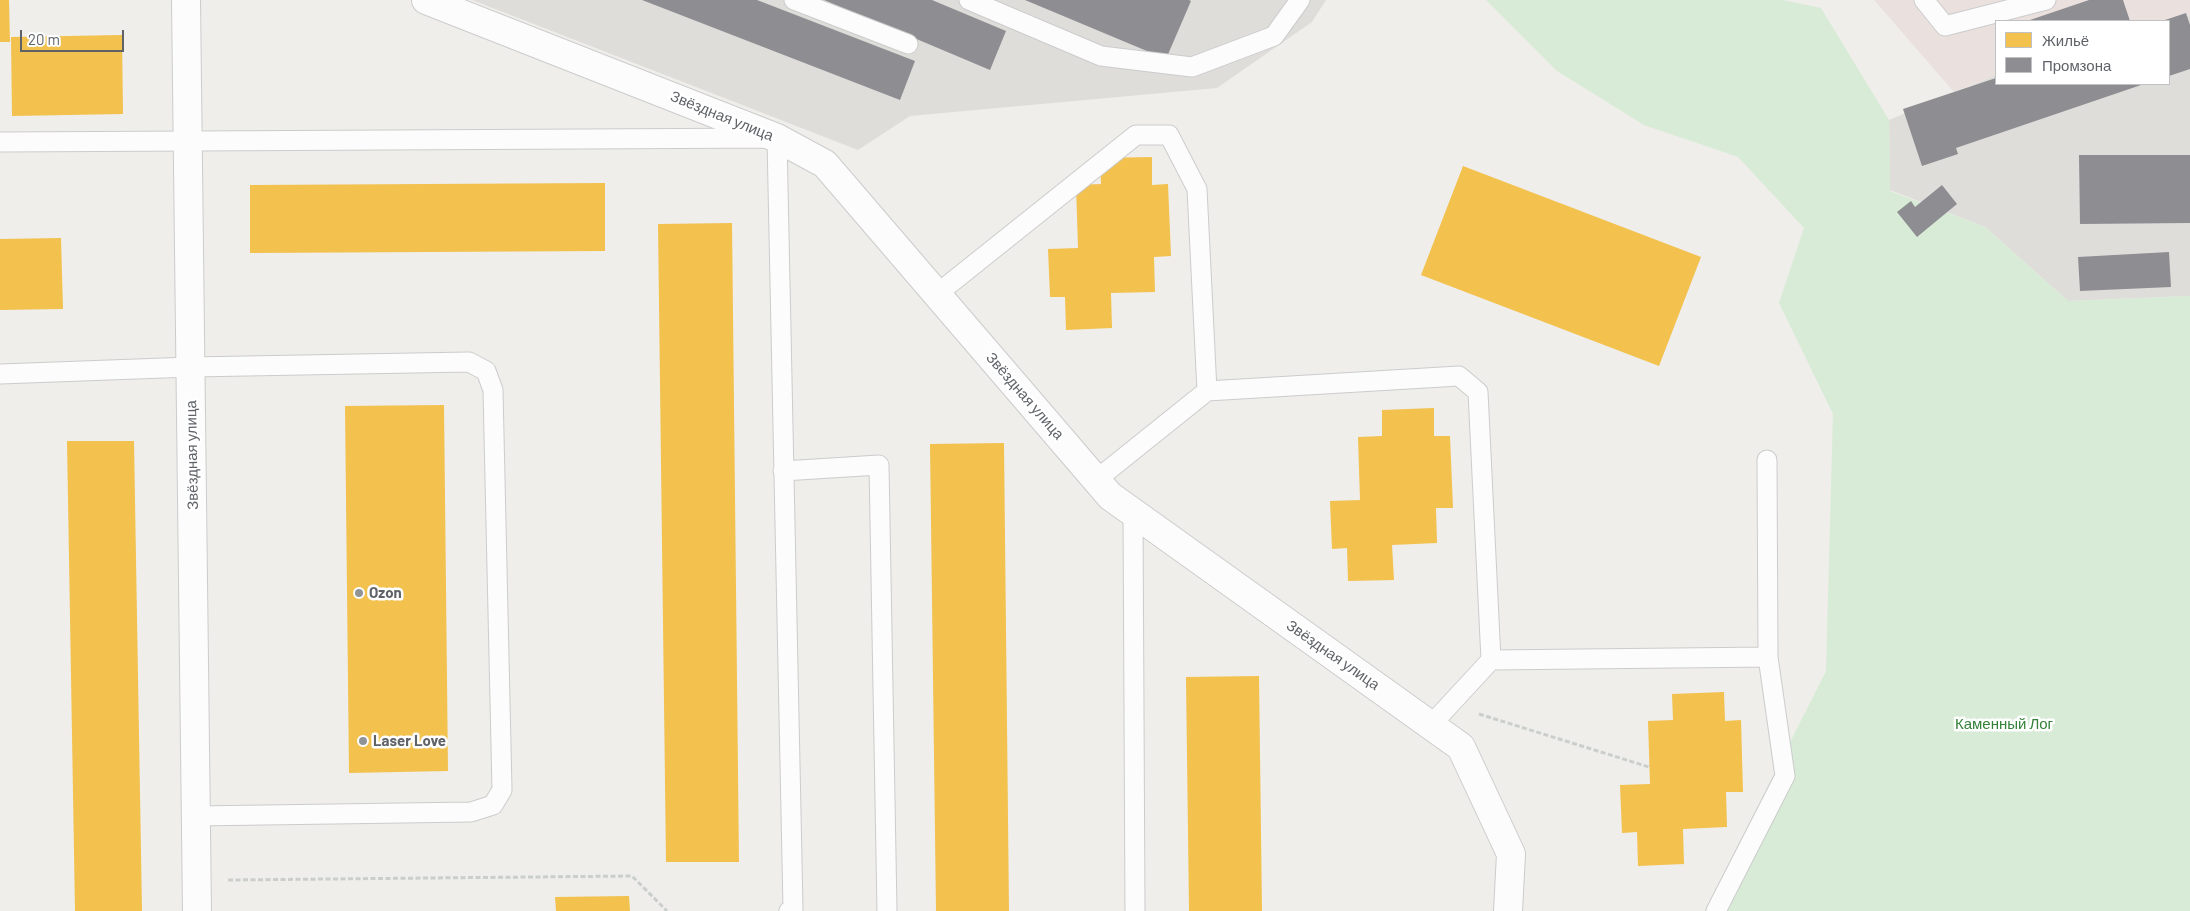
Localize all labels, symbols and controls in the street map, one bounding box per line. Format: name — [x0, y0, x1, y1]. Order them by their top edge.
scale bar — [22, 20, 126, 52]
legend — [1995, 20, 2170, 85]
text: 20 m — [28, 30, 60, 48]
text: Жильё — [2042, 31, 2089, 49]
text: Промзона — [2042, 56, 2111, 74]
street label: Звёздная улица — [668, 87, 776, 145]
street label: Звёздная улица — [982, 349, 1068, 443]
street label: Звёздная улица — [182, 400, 202, 510]
place label: Ozon — [369, 584, 402, 602]
marker: Ozon — [353, 587, 365, 599]
street label: Звёздная улица — [1283, 616, 1383, 694]
park label: Каменный Лог — [1955, 715, 2053, 733]
place label: Laser Love — [373, 732, 446, 750]
marker: Laser Love — [357, 735, 369, 747]

